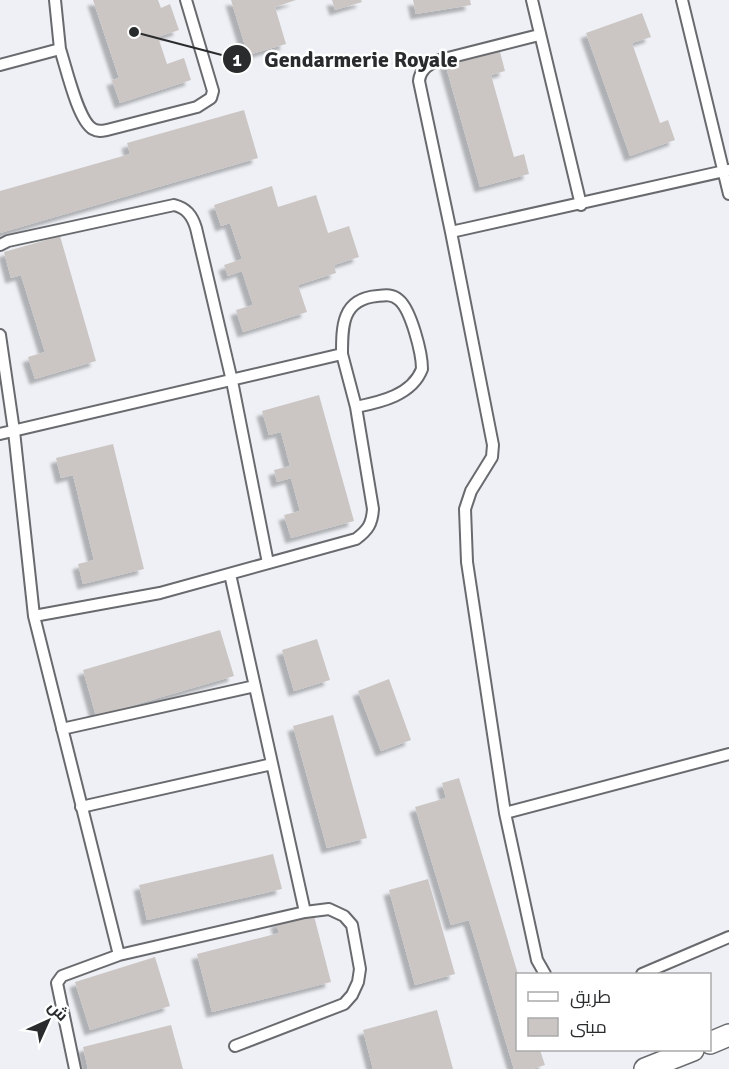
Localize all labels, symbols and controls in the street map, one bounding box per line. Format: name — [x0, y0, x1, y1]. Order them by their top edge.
callout: Gendarmerie Royale — [222, 39, 470, 79]
text: Gendarmerie Royale — [264, 46, 458, 73]
text: 1 — [232, 49, 242, 71]
legend — [516, 973, 711, 1051]
text: طريق — [570, 986, 611, 1009]
north arrow — [18, 991, 78, 1051]
text: ش — [44, 997, 72, 1025]
text: مبنى — [570, 1016, 607, 1038]

